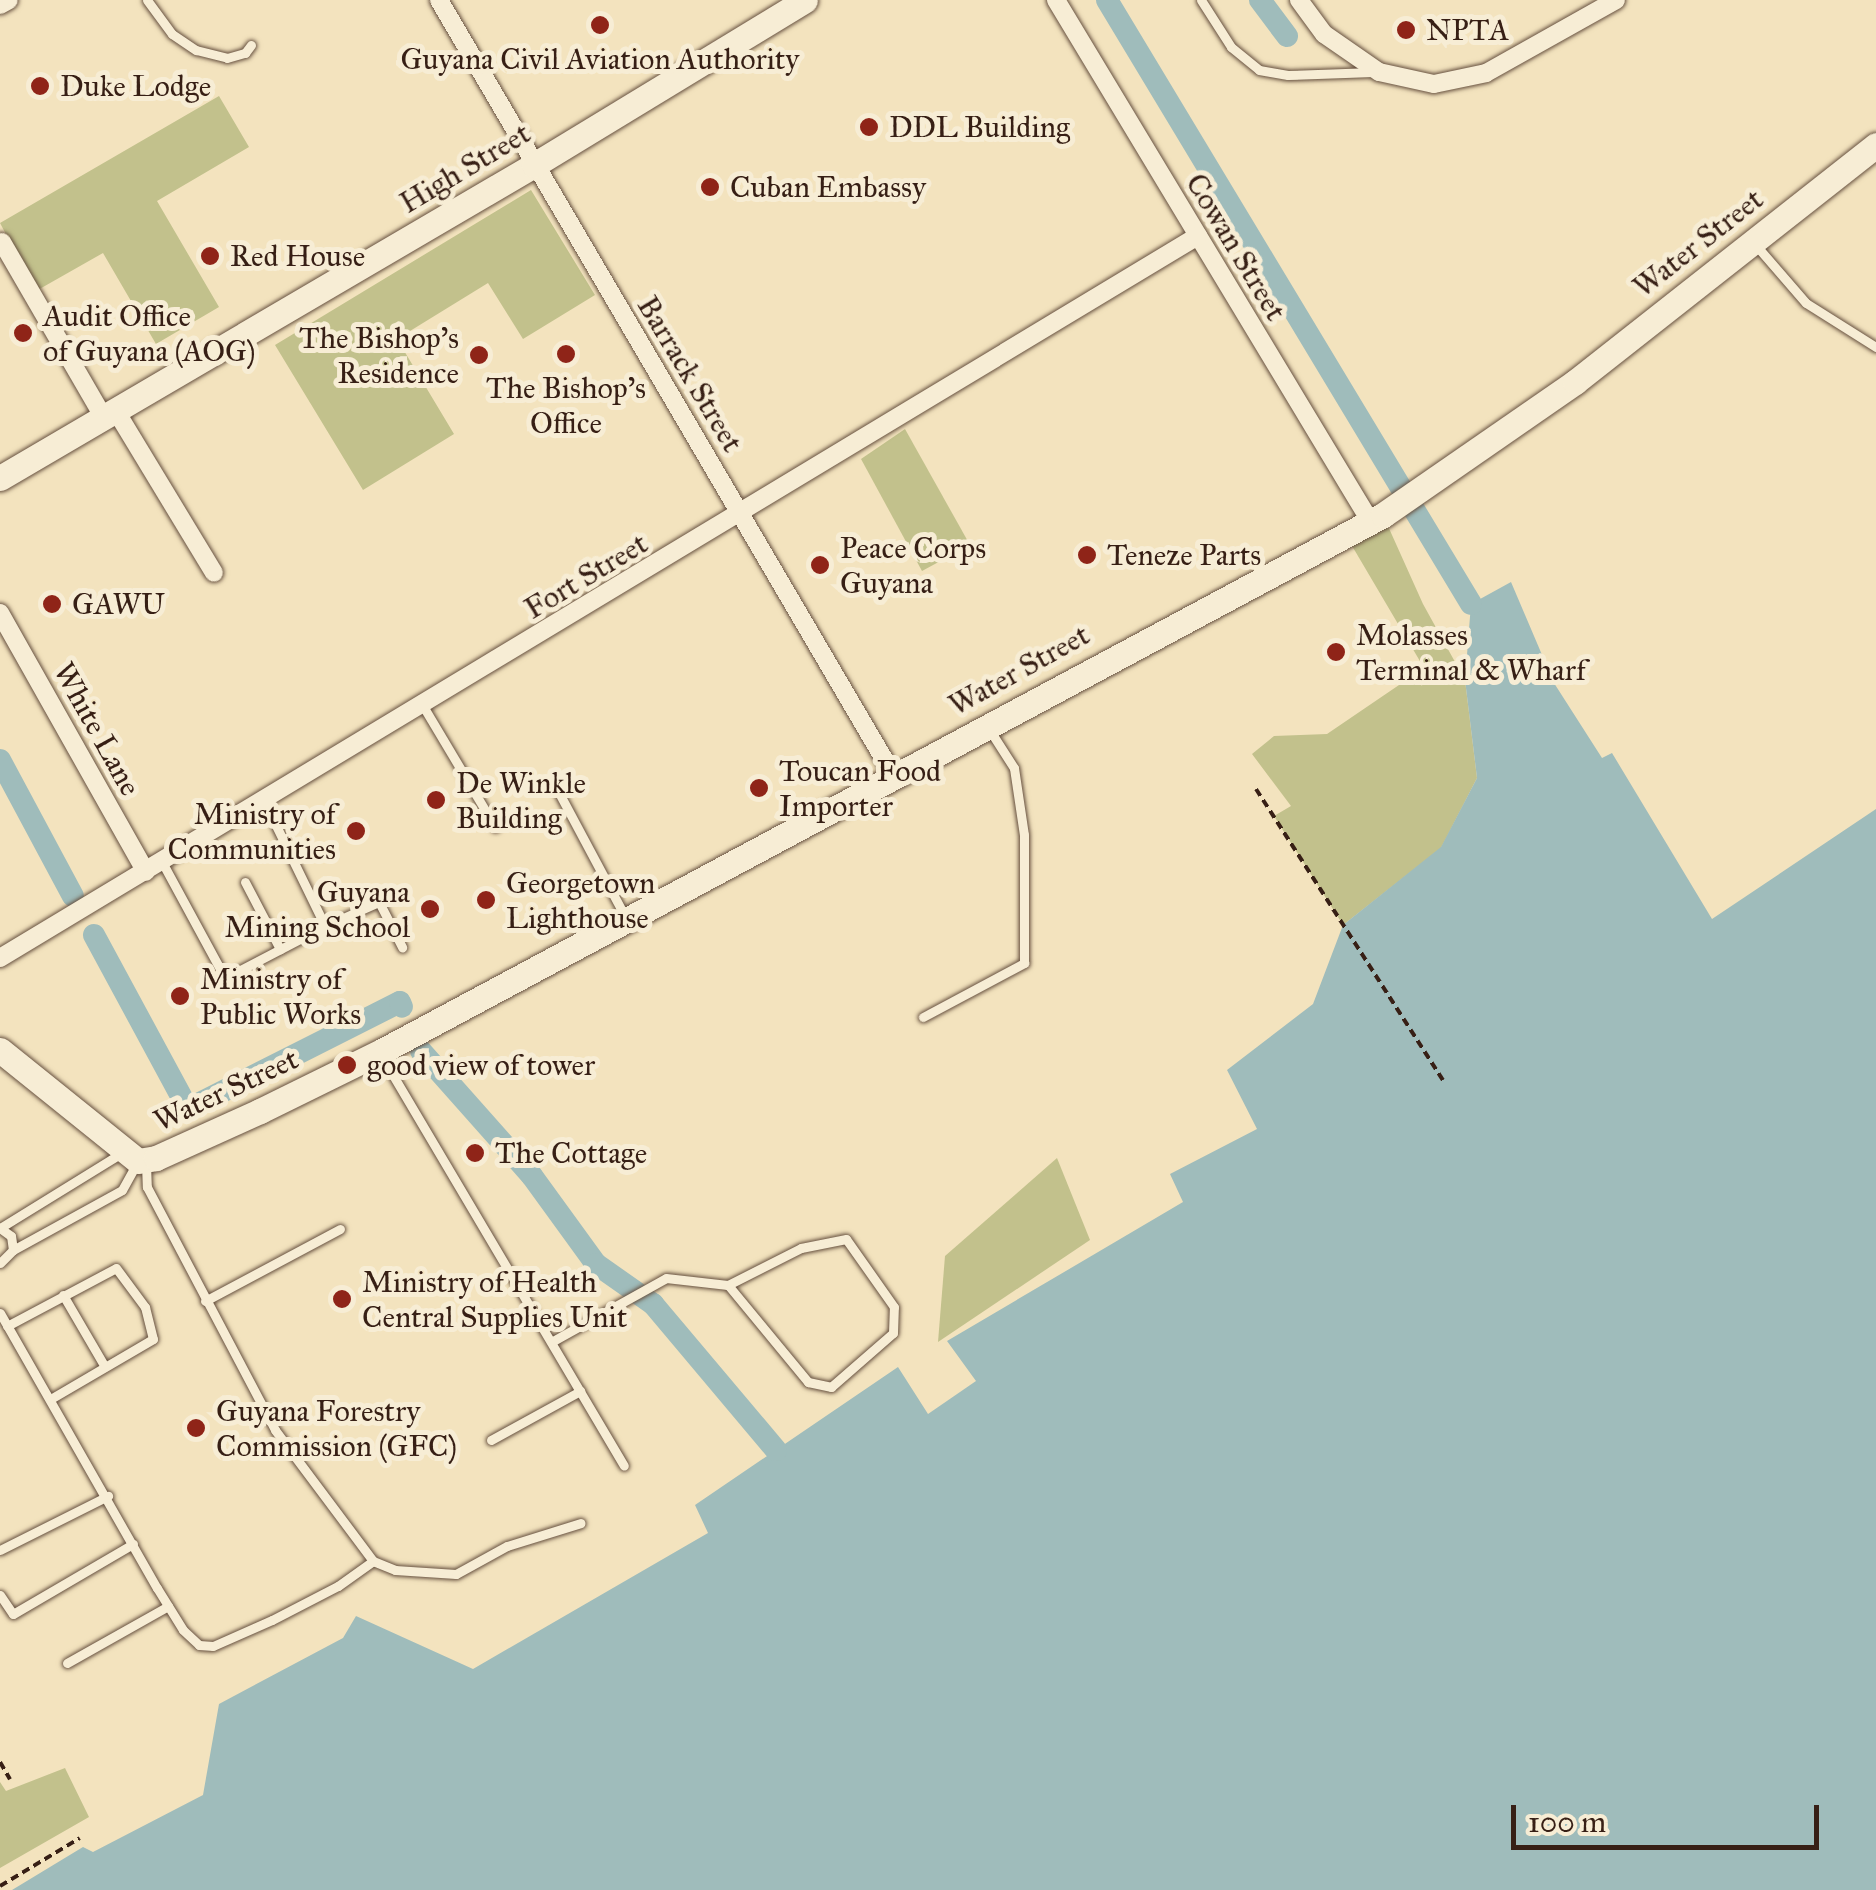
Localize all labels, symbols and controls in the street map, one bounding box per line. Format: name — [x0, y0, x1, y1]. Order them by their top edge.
place label: NPTA — [1426, 12, 1509, 48]
marker: Guyana Civil Aviation Authority — [589, 14, 611, 36]
marker: NPTA — [1395, 19, 1417, 41]
place label: Guyana Civil Aviation Authority — [401, 41, 799, 77]
place label: Duke Lodge — [60, 68, 211, 104]
marker: Duke Lodge — [29, 75, 51, 97]
place label: DDL Building — [889, 109, 1070, 145]
street label: High Street — [393, 115, 537, 221]
marker: DDL Building — [858, 116, 880, 138]
street label: Cowan Street — [1178, 167, 1294, 327]
place label: Cuban Embassy — [730, 169, 926, 205]
marker: Cuban Embassy — [699, 176, 721, 198]
street label: Water Street — [1626, 181, 1770, 305]
place label: Red House — [230, 238, 365, 274]
marker: Red House — [199, 245, 221, 267]
street label: Barrack Street — [629, 290, 751, 458]
place label: Audit Office of Guyana (AOG) — [43, 298, 256, 368]
place label: The Bishop's Residence — [299, 320, 459, 390]
marker: Audit Office of Guyana (AOG) — [12, 322, 34, 344]
marker: The Bishop's Office — [555, 343, 577, 365]
marker: The Bishop's Residence — [468, 344, 490, 366]
place label: The Bishop's Office — [486, 370, 646, 440]
street label: Fort Street — [518, 525, 654, 627]
place label: Peace Corps Guyana — [840, 530, 986, 600]
place label: Teneze Parts — [1107, 537, 1261, 573]
marker: Teneze Parts — [1076, 544, 1098, 566]
marker: Peace Corps Guyana — [809, 554, 831, 576]
place label: GAWU — [72, 586, 165, 622]
marker: GAWU — [41, 593, 63, 615]
street label: Water Street — [942, 617, 1096, 723]
place label: Molasses Terminal & Wharf — [1356, 617, 1586, 688]
marker: Molasses Terminal & Wharf — [1325, 641, 1347, 663]
street label: White Lane — [46, 656, 148, 802]
place label: Toucan Food Importer — [779, 753, 941, 824]
place label: De Winkle Building — [456, 765, 586, 836]
marker: Toucan Food Importer — [748, 777, 770, 799]
marker: De Winkle Building — [425, 789, 447, 811]
place label: Ministry of Communities — [168, 796, 336, 866]
marker: Ministry of Communities — [345, 820, 367, 842]
place label: Georgetown Lighthouse — [506, 865, 655, 936]
place label: Guyana Mining School — [225, 874, 410, 944]
marker: Georgetown Lighthouse — [475, 889, 497, 911]
marker: Guyana Mining School — [419, 898, 441, 920]
place label: Ministry of Public Works — [200, 961, 361, 1032]
marker: Ministry of Public Works — [169, 985, 191, 1007]
street label: Water Street — [148, 1041, 304, 1139]
place label: good view of tower — [367, 1047, 595, 1083]
marker: good view of tower — [336, 1054, 358, 1076]
place label: The Cottage — [495, 1135, 647, 1171]
marker: The Cottage — [464, 1142, 486, 1164]
place label: Ministry of Health Central Supplies Unit — [362, 1264, 627, 1334]
marker: Ministry of Health Central Supplies Unit — [331, 1288, 353, 1310]
place label: Guyana Forestry Commission (GFC) — [216, 1393, 457, 1464]
marker: Guyana Forestry Commission (GFC) — [185, 1417, 207, 1439]
scale bar — [1516, 1785, 1824, 1847]
text: 100 m — [1528, 1804, 1606, 1840]

